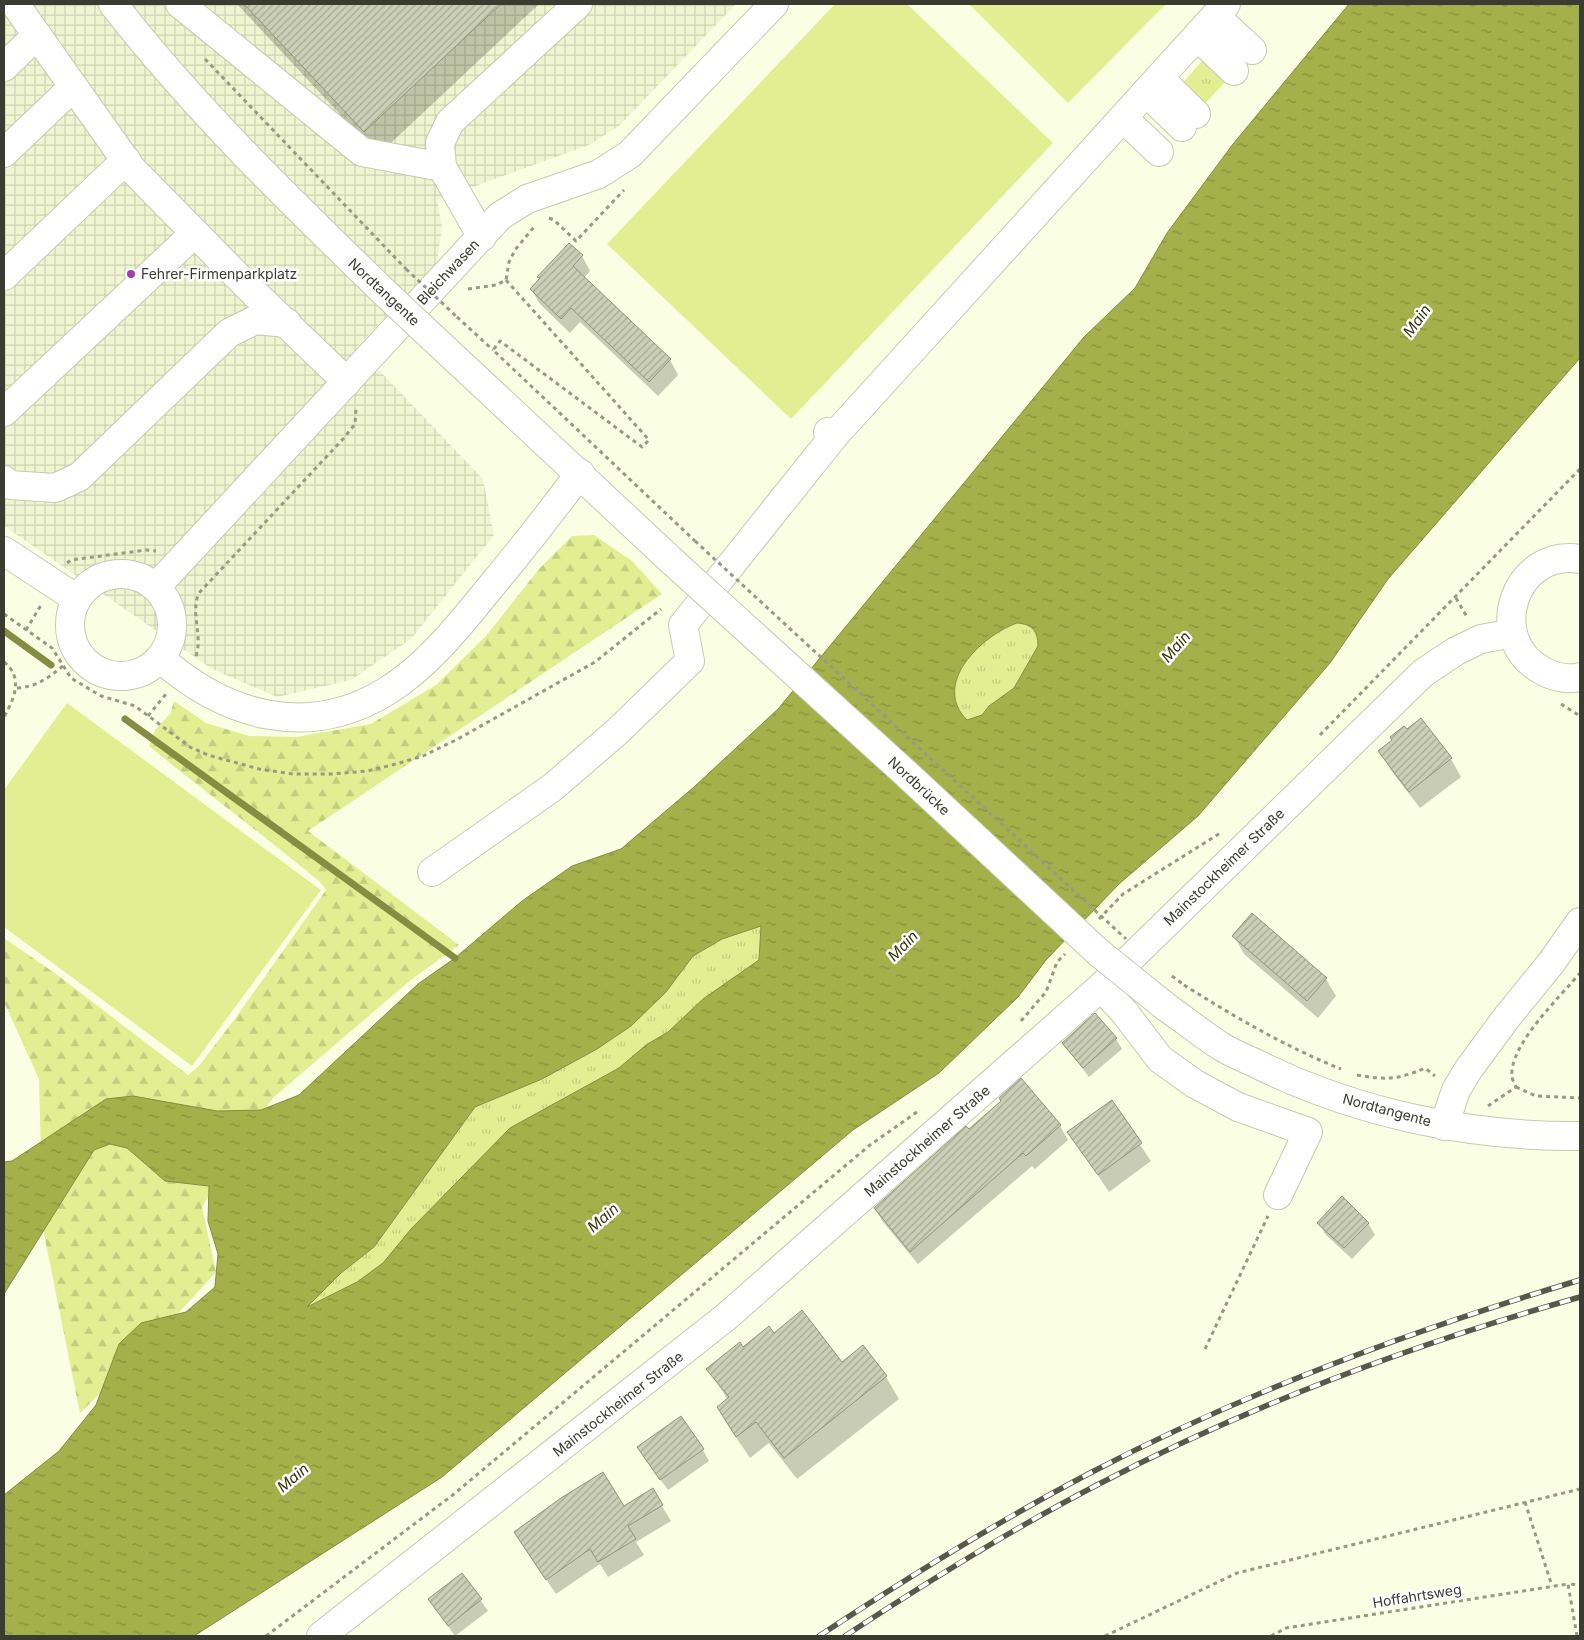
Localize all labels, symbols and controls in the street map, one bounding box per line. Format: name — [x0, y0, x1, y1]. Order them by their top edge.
street label: Bleichwasen — [413, 235, 482, 308]
street label: Nordtangente — [345, 254, 423, 329]
place label: Fehrer-Firmenparkplatz — [141, 265, 297, 282]
marker: Fehrer-Firmenparkplatz — [125, 268, 137, 280]
water label: Main — [1399, 301, 1435, 341]
water label: Main — [1157, 627, 1194, 666]
street label: Nordbrücke — [885, 753, 954, 819]
street label: Mainstockheimer Straße — [1160, 805, 1287, 929]
water label: Main — [884, 926, 922, 965]
street label: Mainstockheimer Straße — [860, 1081, 993, 1200]
street label: Nordtangente — [1341, 1090, 1433, 1130]
water label: Main — [583, 1199, 622, 1236]
street label: Mainstockheimer Straße — [549, 1347, 686, 1460]
water label: Main — [273, 1459, 312, 1496]
street label: Hoffahrtsweg — [1371, 1580, 1463, 1611]

